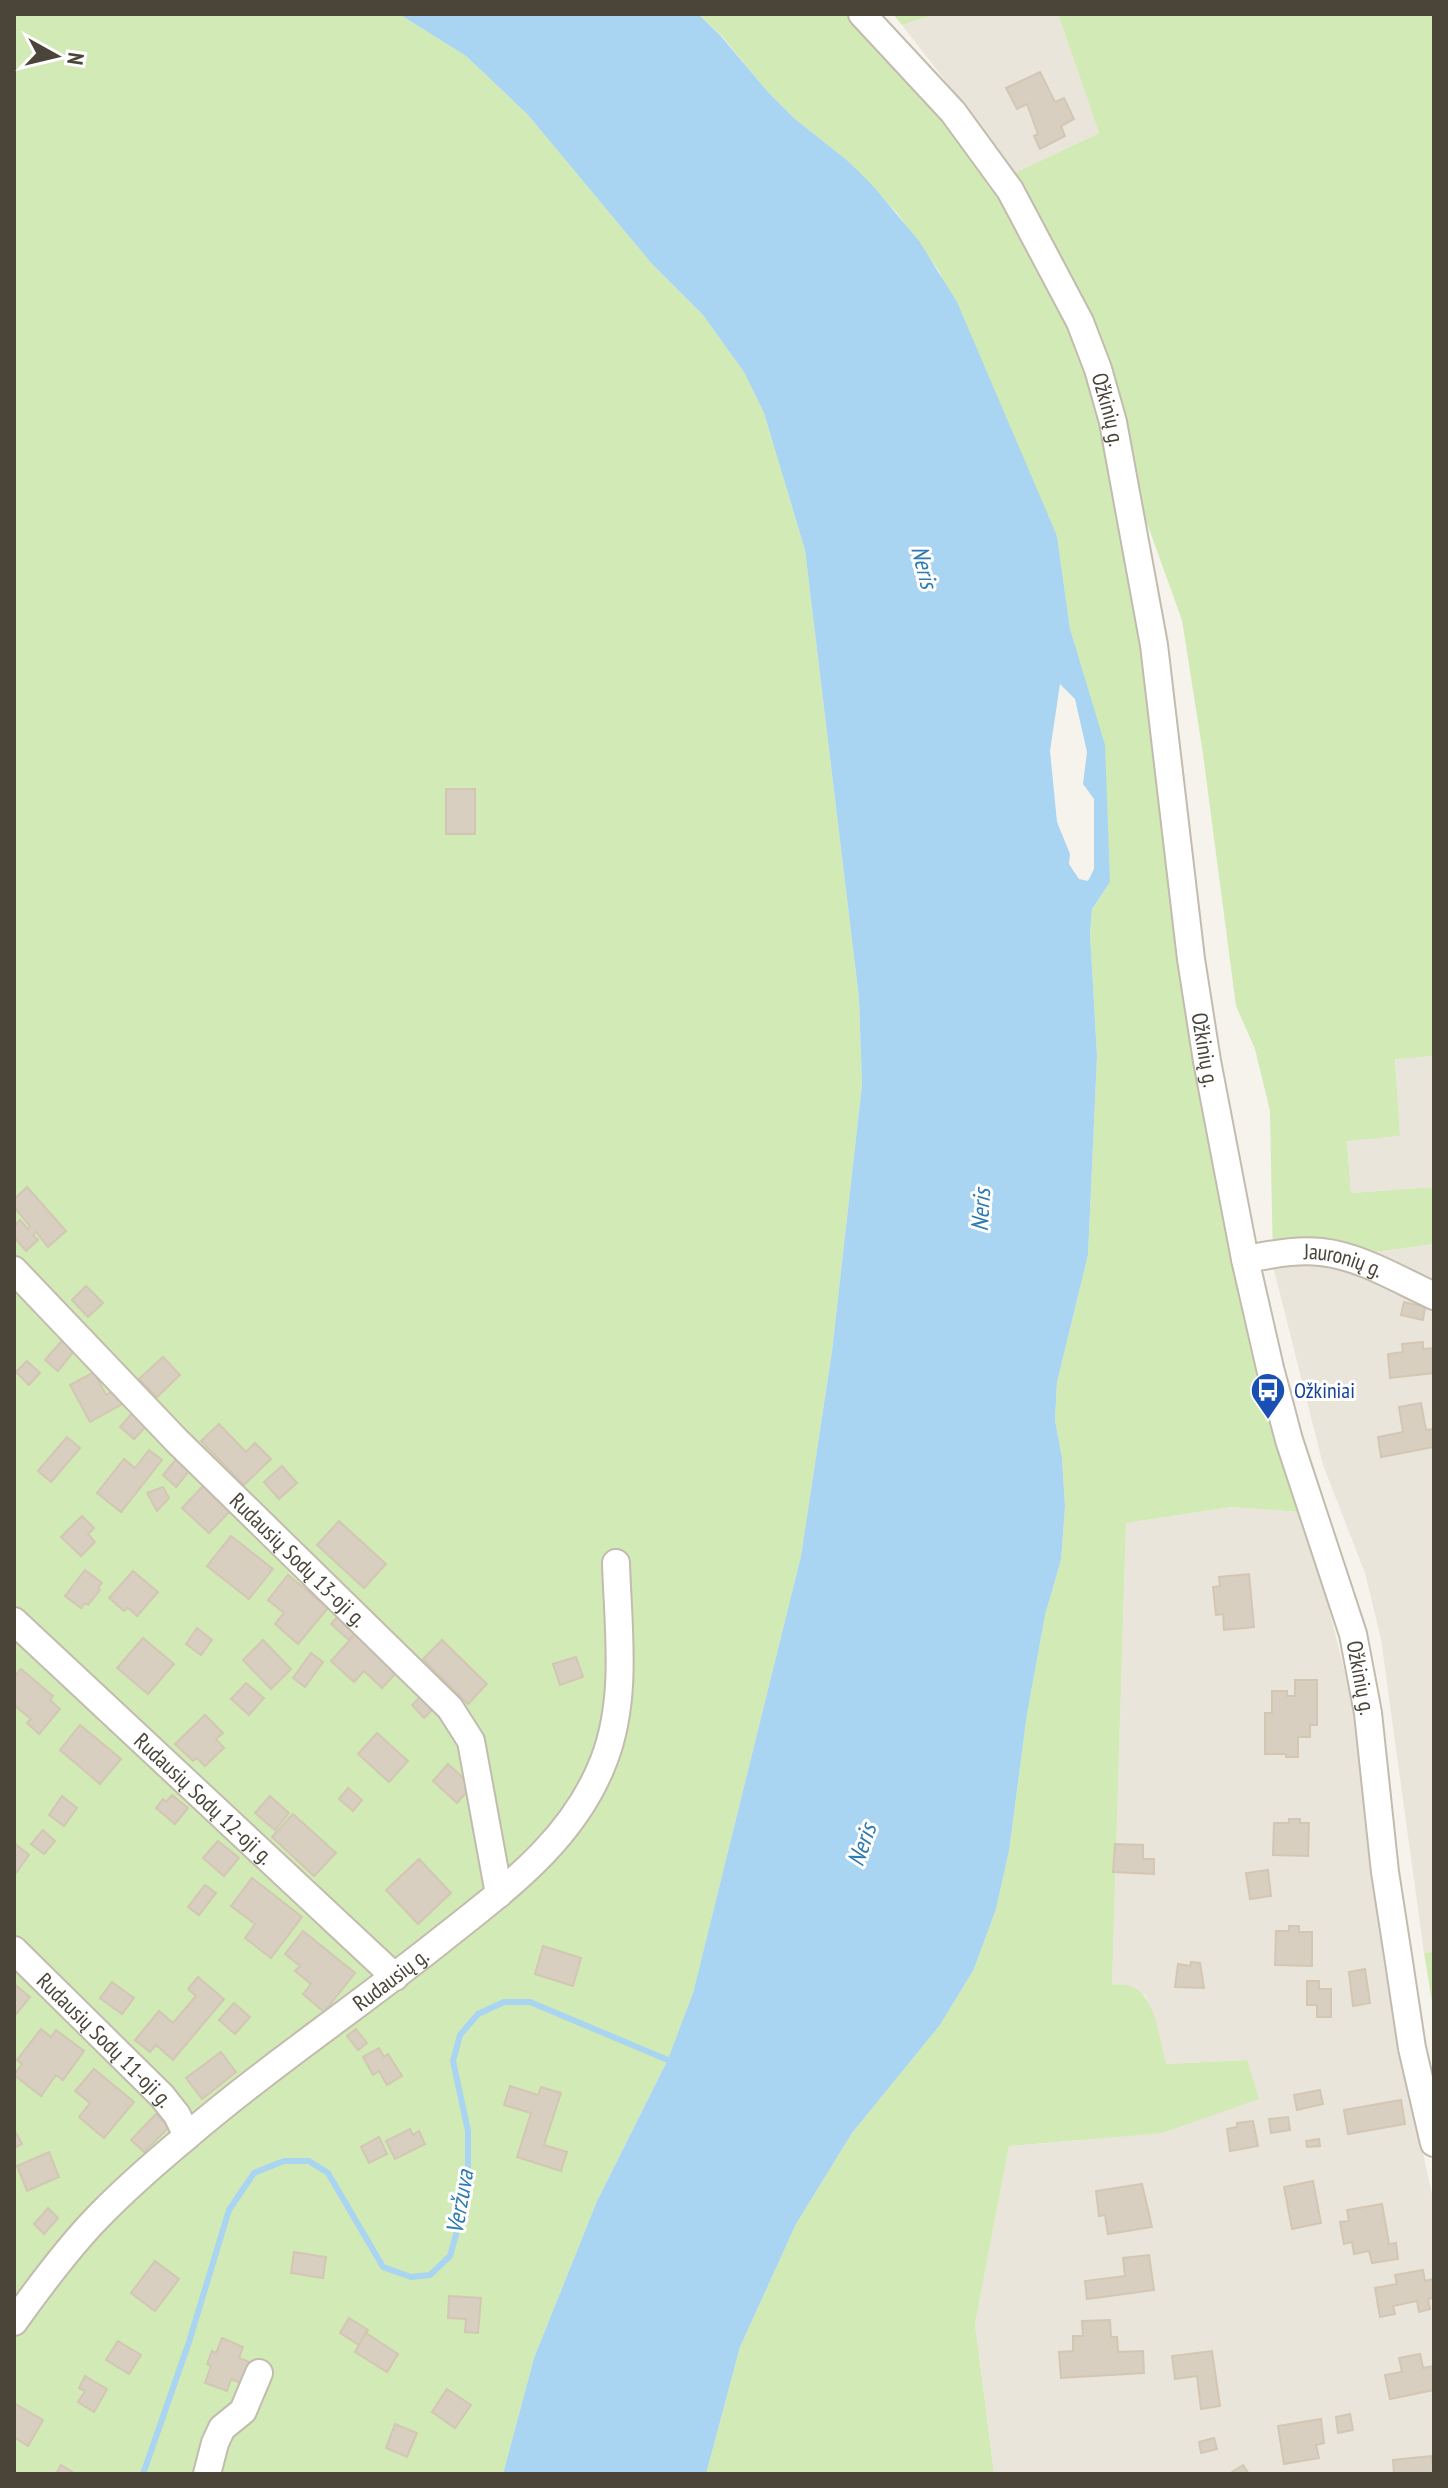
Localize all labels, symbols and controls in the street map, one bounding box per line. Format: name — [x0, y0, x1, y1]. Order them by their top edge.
north arrow — [16, 16, 96, 96]
text: N — [61, 51, 90, 67]
street label: Ožkinių g. — [1086, 369, 1131, 449]
water label: Neris — [904, 542, 945, 594]
street label: Ožkinių g. — [1186, 1011, 1226, 1089]
water label: Neris — [964, 1185, 997, 1232]
street label: Jauronių g. — [1303, 1237, 1388, 1284]
bus stop icon: Ožkiniai — [1249, 1371, 1287, 1421]
place label: Ožkiniai — [1294, 1376, 1355, 1404]
street label: Rudausių Sodų 13-oji g. — [224, 1487, 373, 1633]
street label: Ožkinių g. — [1341, 1638, 1382, 1717]
street label: Rudausių Sodų 12-oji g. — [128, 1727, 280, 1870]
water label: Neris — [840, 1817, 884, 1870]
street label: Rudausių g. — [347, 1941, 434, 2017]
street label: Rudausių Sodų 11-oji g. — [31, 1967, 179, 2113]
water label: Veržuva — [439, 2166, 481, 2236]

